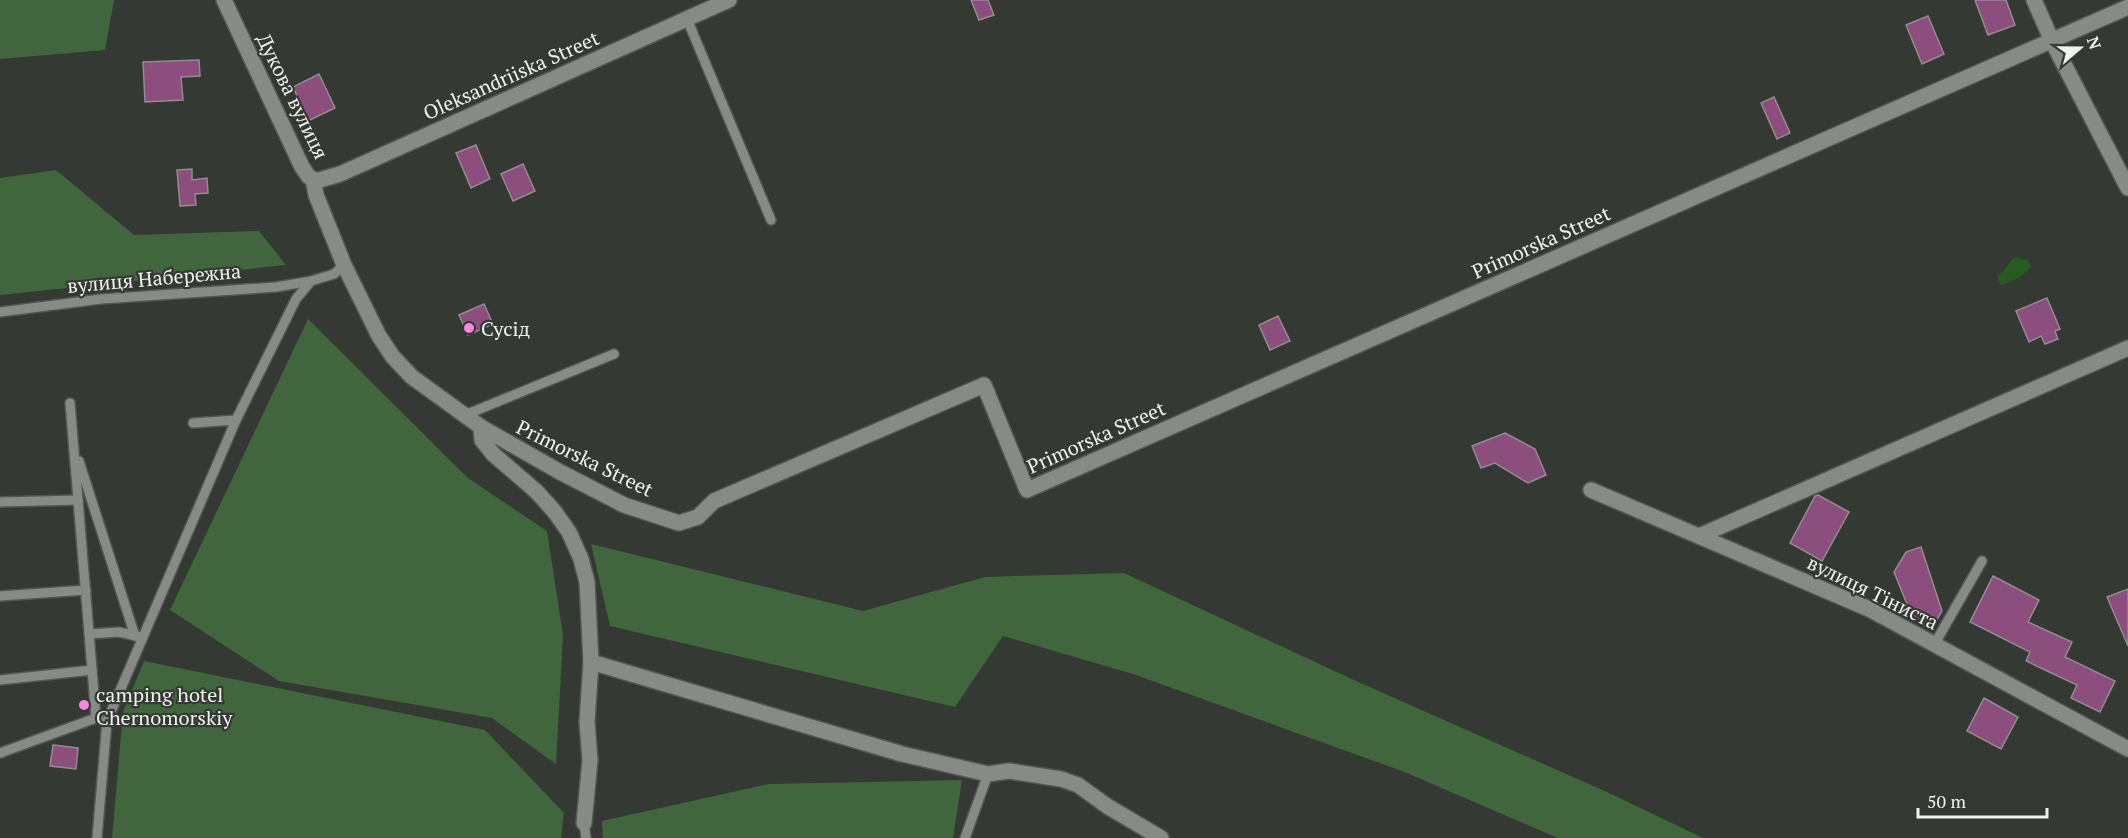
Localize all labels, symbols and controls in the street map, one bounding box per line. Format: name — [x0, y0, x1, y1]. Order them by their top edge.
north arrow — [2050, 18, 2110, 78]
street label: Oleksandriiska Street — [419, 24, 604, 126]
street label: Дукова вулиця — [251, 29, 335, 163]
text: N — [2082, 33, 2107, 52]
street label: Primorska Street — [1467, 199, 1615, 285]
street label: вулиця Набережна — [66, 257, 242, 299]
place label: Сусід — [481, 315, 530, 342]
marker: Сусід — [462, 321, 476, 335]
street label: Primorska Street — [1022, 394, 1170, 480]
street label: Primorska Street — [512, 413, 658, 503]
street label: вулиця Тіниста — [1803, 549, 1943, 635]
place label: camping hotel Chernomorskiy — [96, 681, 233, 731]
marker: camping hotel Chernomorskiy — [77, 698, 91, 712]
scale bar — [1918, 781, 2047, 819]
text: 50 m — [1927, 789, 1967, 813]

